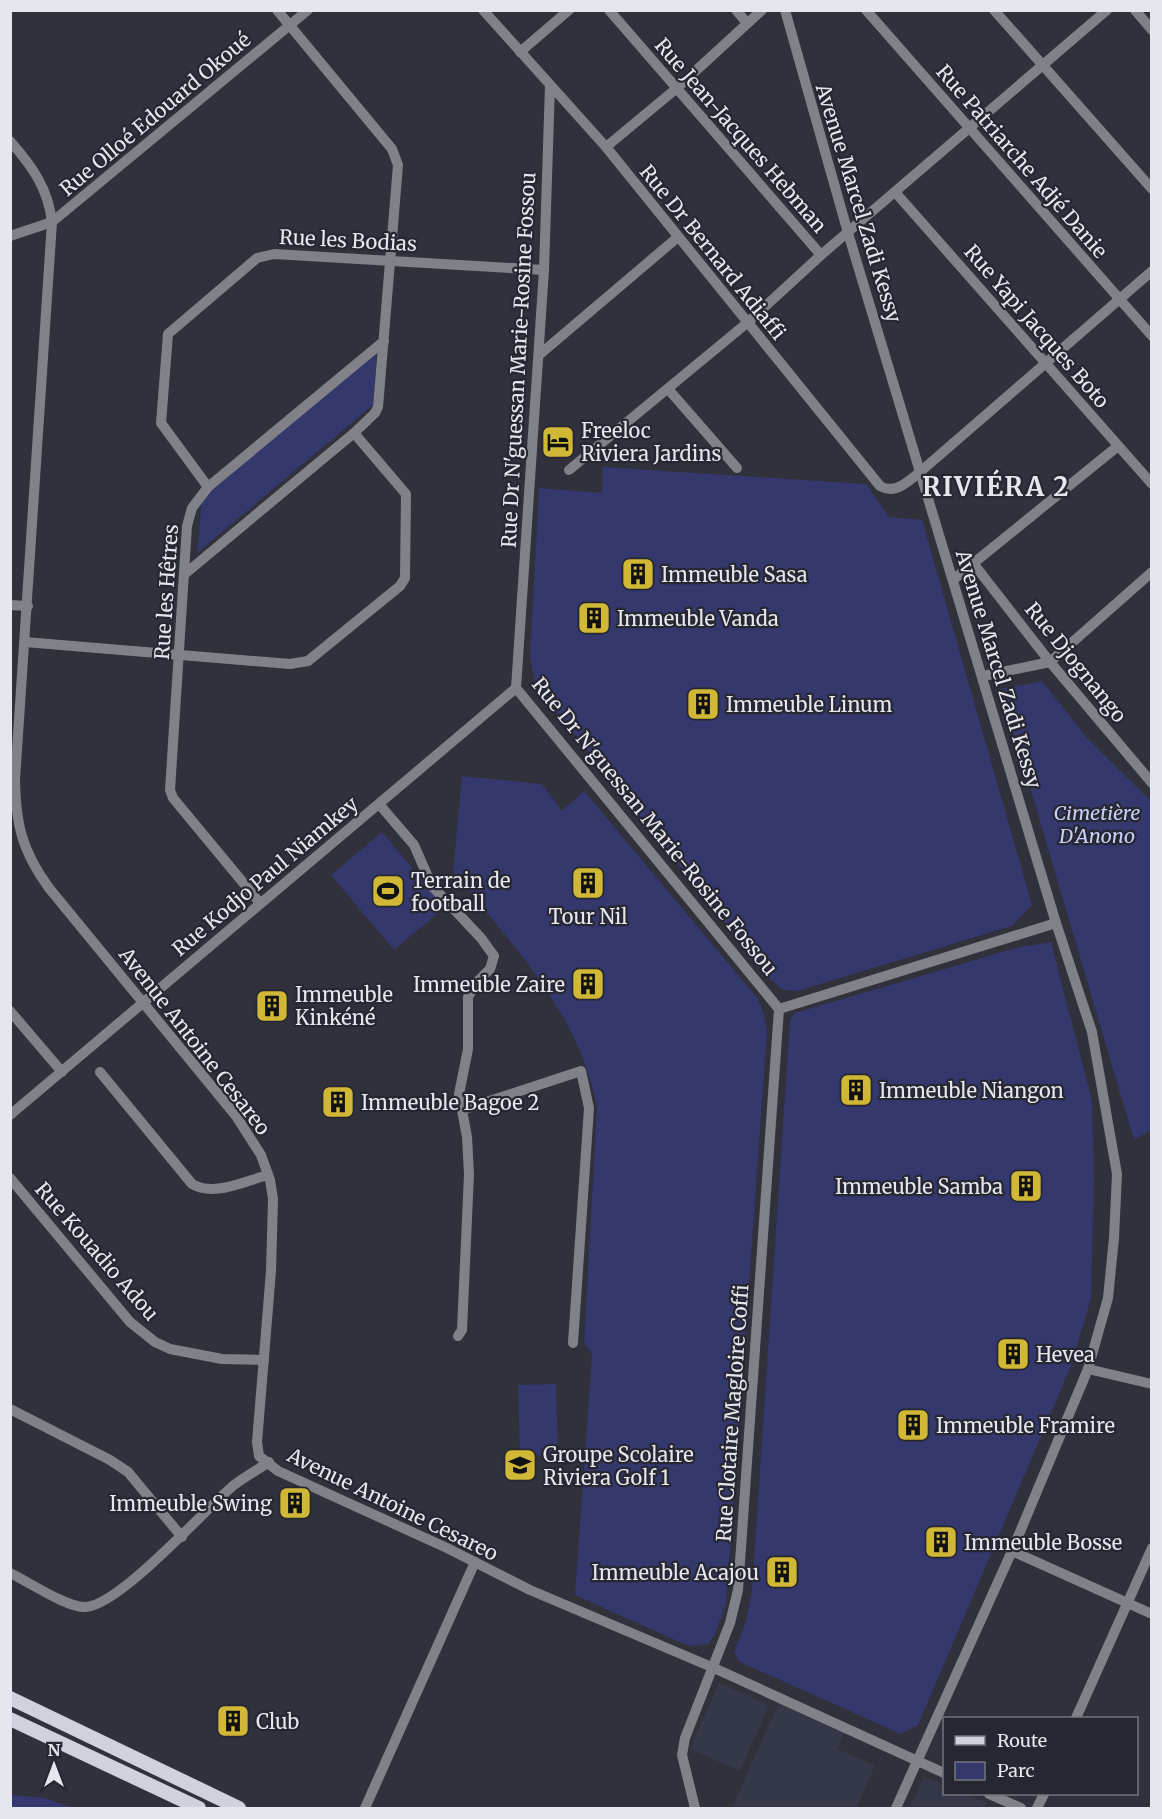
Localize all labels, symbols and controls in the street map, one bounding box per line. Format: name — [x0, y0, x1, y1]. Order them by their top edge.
street label: Rue Olloé Edouard Okoué — [54, 27, 256, 201]
street label: Rue Jean-Jacques Hebman — [650, 33, 832, 237]
street label: Rue Patriarche Adjé Danie — [931, 59, 1113, 263]
street label: Avenue Marcel Zadi Kessy — [810, 80, 907, 326]
street label: Rue Dr Bernard Adiaffi — [635, 159, 791, 345]
street label: Rue Dr N'guessan Marie-Rosine Fossou — [496, 171, 540, 549]
street label: Rue les Bodias — [279, 224, 417, 256]
street label: Rue Yapi Jacques Boto — [959, 239, 1115, 413]
place label: Freeloc Riviera Jardins — [581, 418, 721, 466]
hotel icon: Freeloc Riviera Jardins — [540, 424, 576, 460]
district label: RIVIÉRA 2 — [922, 469, 1070, 503]
street label: Rue les Hêtres — [149, 523, 183, 661]
street label: Avenue Marcel Zadi Kessy — [950, 546, 1047, 792]
building icon: Immeuble Sasa — [620, 556, 656, 592]
place label: Immeuble Sasa — [661, 562, 808, 587]
street label: Rue Djognango — [1020, 597, 1132, 727]
building icon: Immeuble Vanda — [576, 600, 612, 636]
place label: Immeuble Vanda — [617, 606, 779, 631]
street label: Rue Dr N'guessan Marie-Rosine Fossou — [527, 672, 783, 980]
building icon: Immeuble Linum — [685, 686, 721, 722]
place label: Immeuble Linum — [726, 692, 893, 717]
street label: Rue Kodjo Paul Niamkey — [167, 791, 363, 961]
park label: Cimetière D'Anono — [1053, 800, 1141, 848]
building icon: Tour Nil — [570, 865, 606, 901]
place label: Terrain de football — [411, 868, 510, 916]
sports icon: Terrain de football — [370, 873, 406, 909]
place label: Tour Nil — [549, 904, 627, 929]
street label: Avenue Antoine Cesareo — [113, 941, 276, 1140]
building icon: Immeuble Zaire — [570, 966, 606, 1002]
place label: Immeuble Zaire — [413, 972, 565, 997]
place label: Immeuble Kinkéné — [295, 982, 393, 1030]
building icon: Immeuble Kinkéné — [254, 988, 290, 1024]
building icon: Immeuble Niangon — [838, 1072, 874, 1108]
place label: Immeuble Niangon — [879, 1078, 1064, 1103]
building icon: Immeuble Bagoe 2 — [320, 1084, 356, 1120]
place label: Immeuble Bagoe 2 — [361, 1090, 539, 1115]
building icon: Immeuble Samba — [1008, 1168, 1044, 1204]
place label: Immeuble Samba — [835, 1174, 1003, 1199]
street label: Rue Kouadio Adou — [30, 1177, 164, 1325]
street label: Rue Clotaire Magloire Coffi — [711, 1283, 753, 1543]
building icon: Hevea — [995, 1336, 1031, 1372]
place label: Hevea — [1036, 1342, 1095, 1367]
building icon: Immeuble Framire — [895, 1407, 931, 1443]
place label: Immeuble Framire — [936, 1413, 1115, 1438]
street label: Avenue Antoine Cesareo — [283, 1442, 503, 1566]
place label: Groupe Scolaire Riviera Golf 1 — [543, 1442, 694, 1490]
school or university icon: Groupe Scolaire Riviera Golf 1 — [502, 1447, 538, 1483]
building icon: Immeuble Swing — [277, 1485, 313, 1521]
place label: Immeuble Swing — [109, 1491, 272, 1516]
building icon: Immeuble Bosse — [923, 1524, 959, 1560]
place label: Immeuble Bosse — [964, 1530, 1122, 1555]
building icon: Immeuble Acajou — [764, 1554, 800, 1590]
place label: Immeuble Acajou — [592, 1560, 759, 1585]
building icon: Club — [215, 1703, 251, 1739]
place label: Club — [256, 1709, 299, 1734]
legend — [943, 1717, 1138, 1795]
text: Route — [997, 1729, 1047, 1752]
north arrow — [24, 1735, 84, 1795]
text: N — [48, 1740, 61, 1760]
text: Parc — [997, 1759, 1035, 1782]

